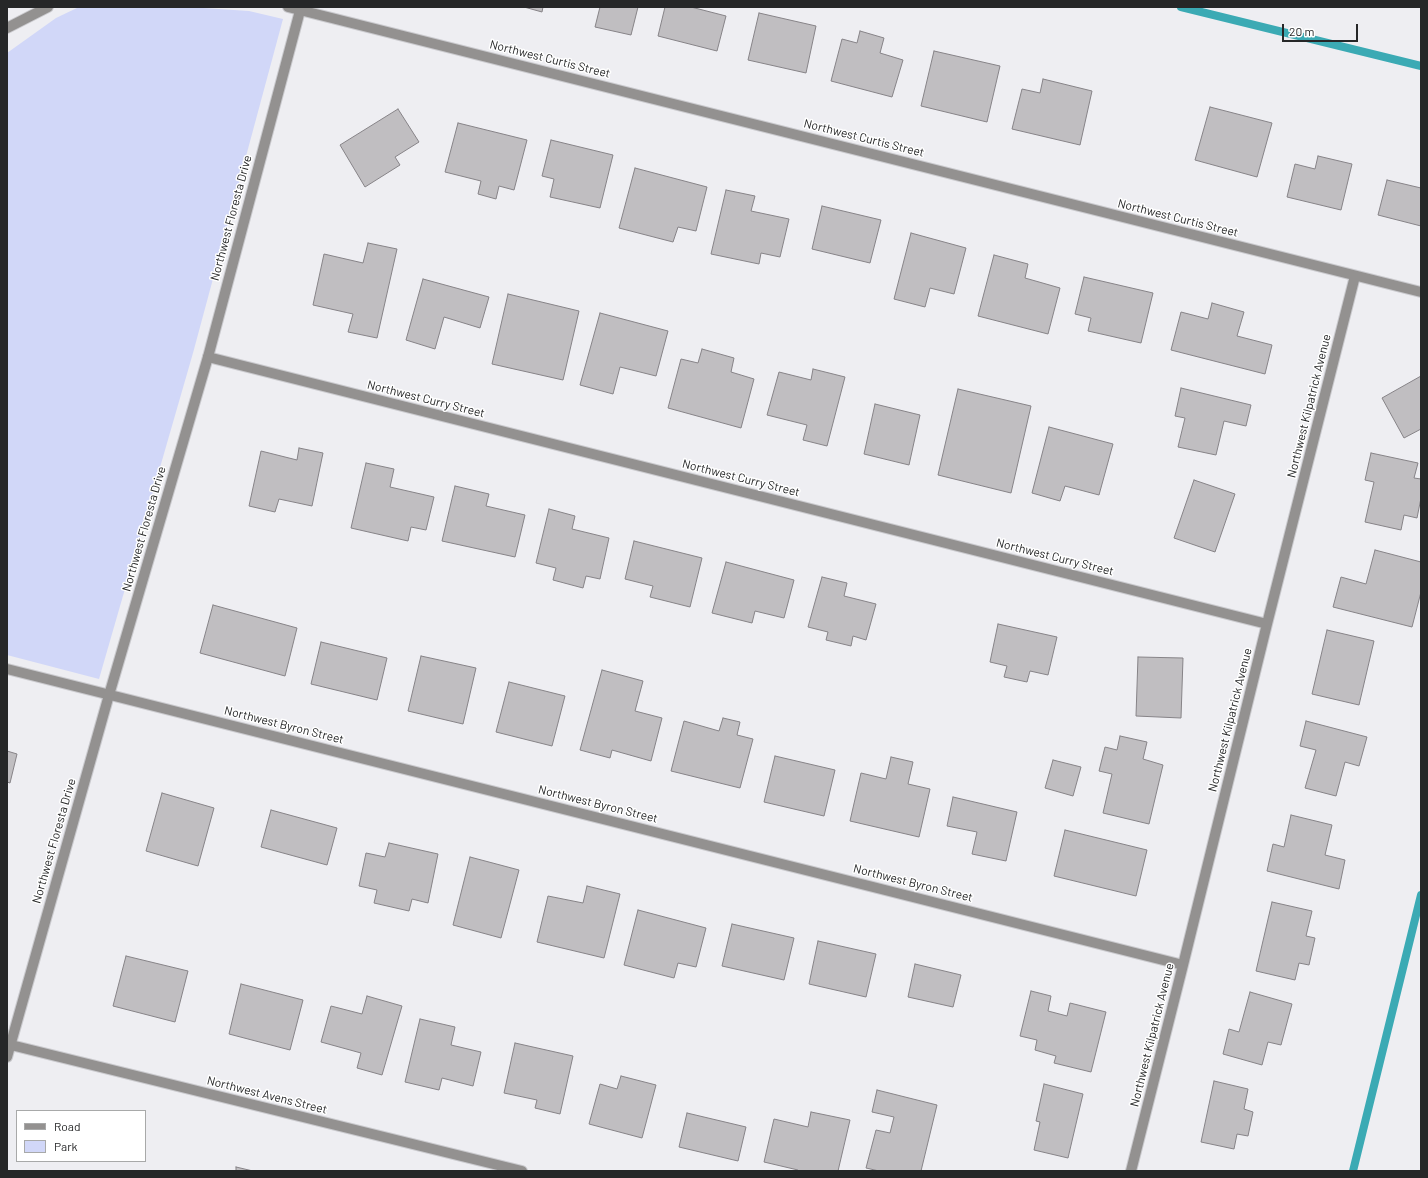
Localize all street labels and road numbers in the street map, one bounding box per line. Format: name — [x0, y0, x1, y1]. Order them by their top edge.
street label: Northwest Curtis Street — [488, 37, 612, 81]
street label: Northwest Curtis Street — [802, 116, 926, 160]
street label: Northwest Floresta Drive — [207, 154, 255, 282]
street label: Northwest Curtis Street — [1116, 196, 1240, 240]
street label: Northwest Kilpatrick Avenue — [1284, 333, 1334, 479]
street label: Northwest Curry Street — [366, 377, 486, 421]
street label: Northwest Curry Street — [681, 456, 801, 500]
street label: Northwest Floresta Drive — [119, 465, 169, 593]
street label: Northwest Curry Street — [995, 535, 1115, 579]
street label: Northwest Kilpatrick Avenue — [1205, 647, 1255, 793]
street label: Northwest Byron Street — [223, 703, 345, 747]
street label: Northwest Floresta Drive — [29, 777, 79, 905]
street label: Northwest Byron Street — [537, 782, 659, 826]
street label: Northwest Byron Street — [852, 861, 974, 905]
street label: Northwest Kilpatrick Avenue — [1127, 962, 1177, 1108]
street label: Northwest Avens Street — [205, 1073, 329, 1117]

